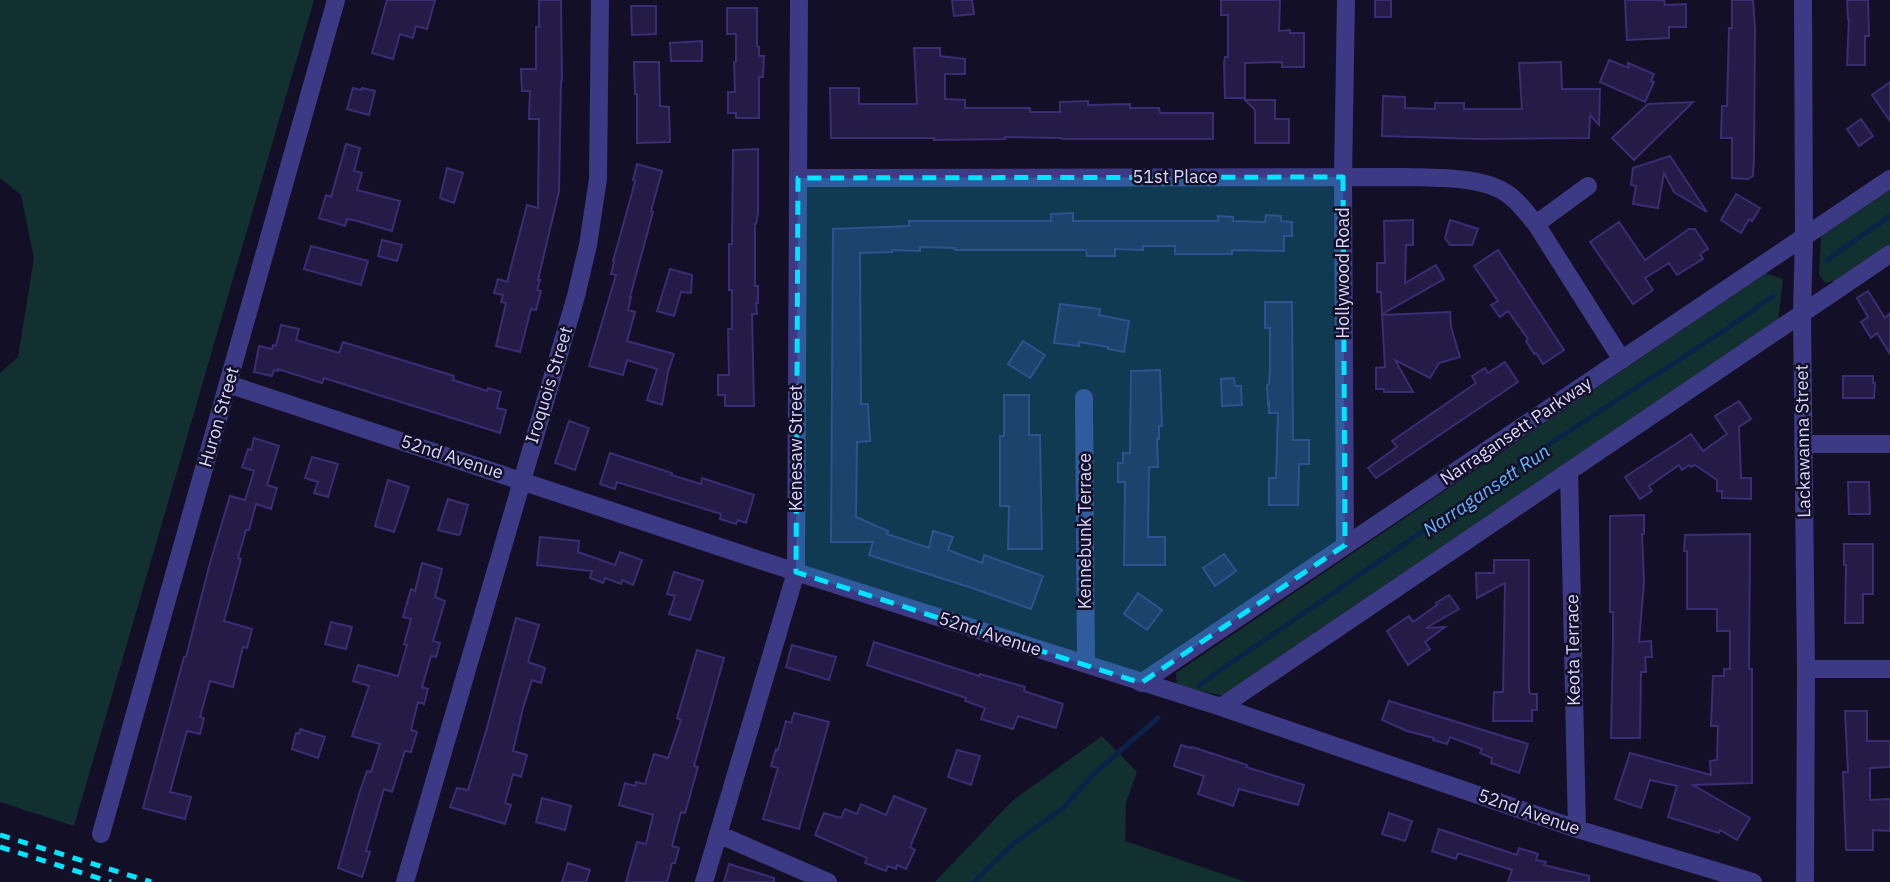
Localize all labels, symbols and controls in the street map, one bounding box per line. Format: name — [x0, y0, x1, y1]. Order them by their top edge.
street label: 51st Place — [1132, 165, 1218, 188]
street label: Hollywood Road — [1331, 207, 1354, 339]
street label: Iroquois Street — [520, 323, 577, 446]
street label: Huron Street — [193, 364, 244, 470]
street label: Lackawanna Street — [1790, 364, 1815, 518]
street label: Narragansett Parkway — [1435, 371, 1596, 490]
street label: Kenesaw Street — [784, 385, 807, 511]
street label: 52nd Avenue — [398, 429, 507, 484]
water label: Narragansett Run — [1418, 439, 1554, 541]
street label: Kennebunk Terrace — [1073, 453, 1096, 609]
street label: Keota Terrace — [1560, 594, 1585, 706]
street label: 52nd Avenue — [936, 606, 1045, 661]
street label: 52nd Avenue — [1475, 783, 1583, 840]

